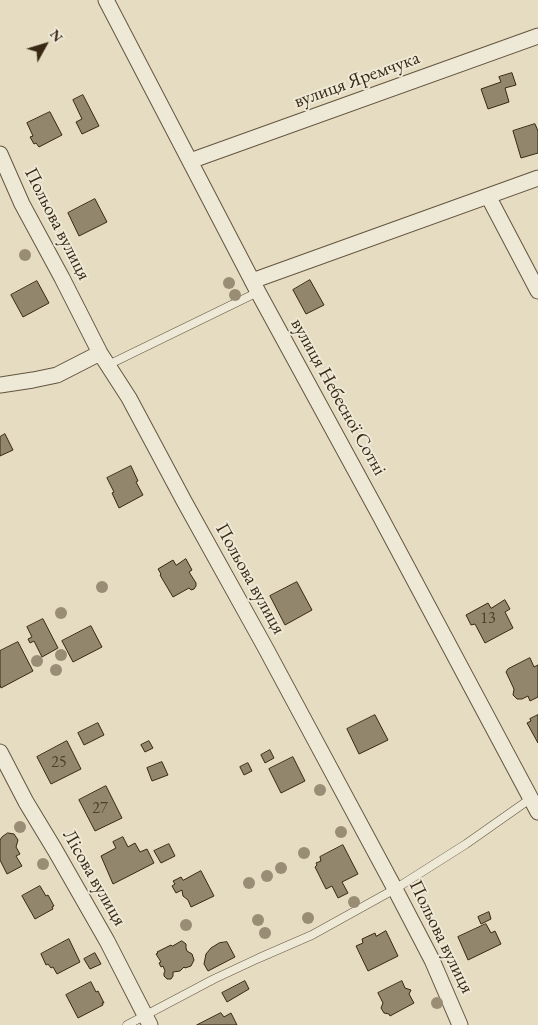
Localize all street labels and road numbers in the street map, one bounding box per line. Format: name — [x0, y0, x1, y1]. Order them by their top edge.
street label: вулиця Яремчука — [291, 47, 423, 113]
street label: Польова вулиця — [19, 164, 95, 284]
street label: вулиця Небесної Сотні — [285, 314, 391, 480]
street label: Польова вулиця — [210, 520, 290, 638]
street label: Лісова вулиця — [57, 826, 131, 930]
street label: Польова вулиця — [404, 877, 478, 997]

